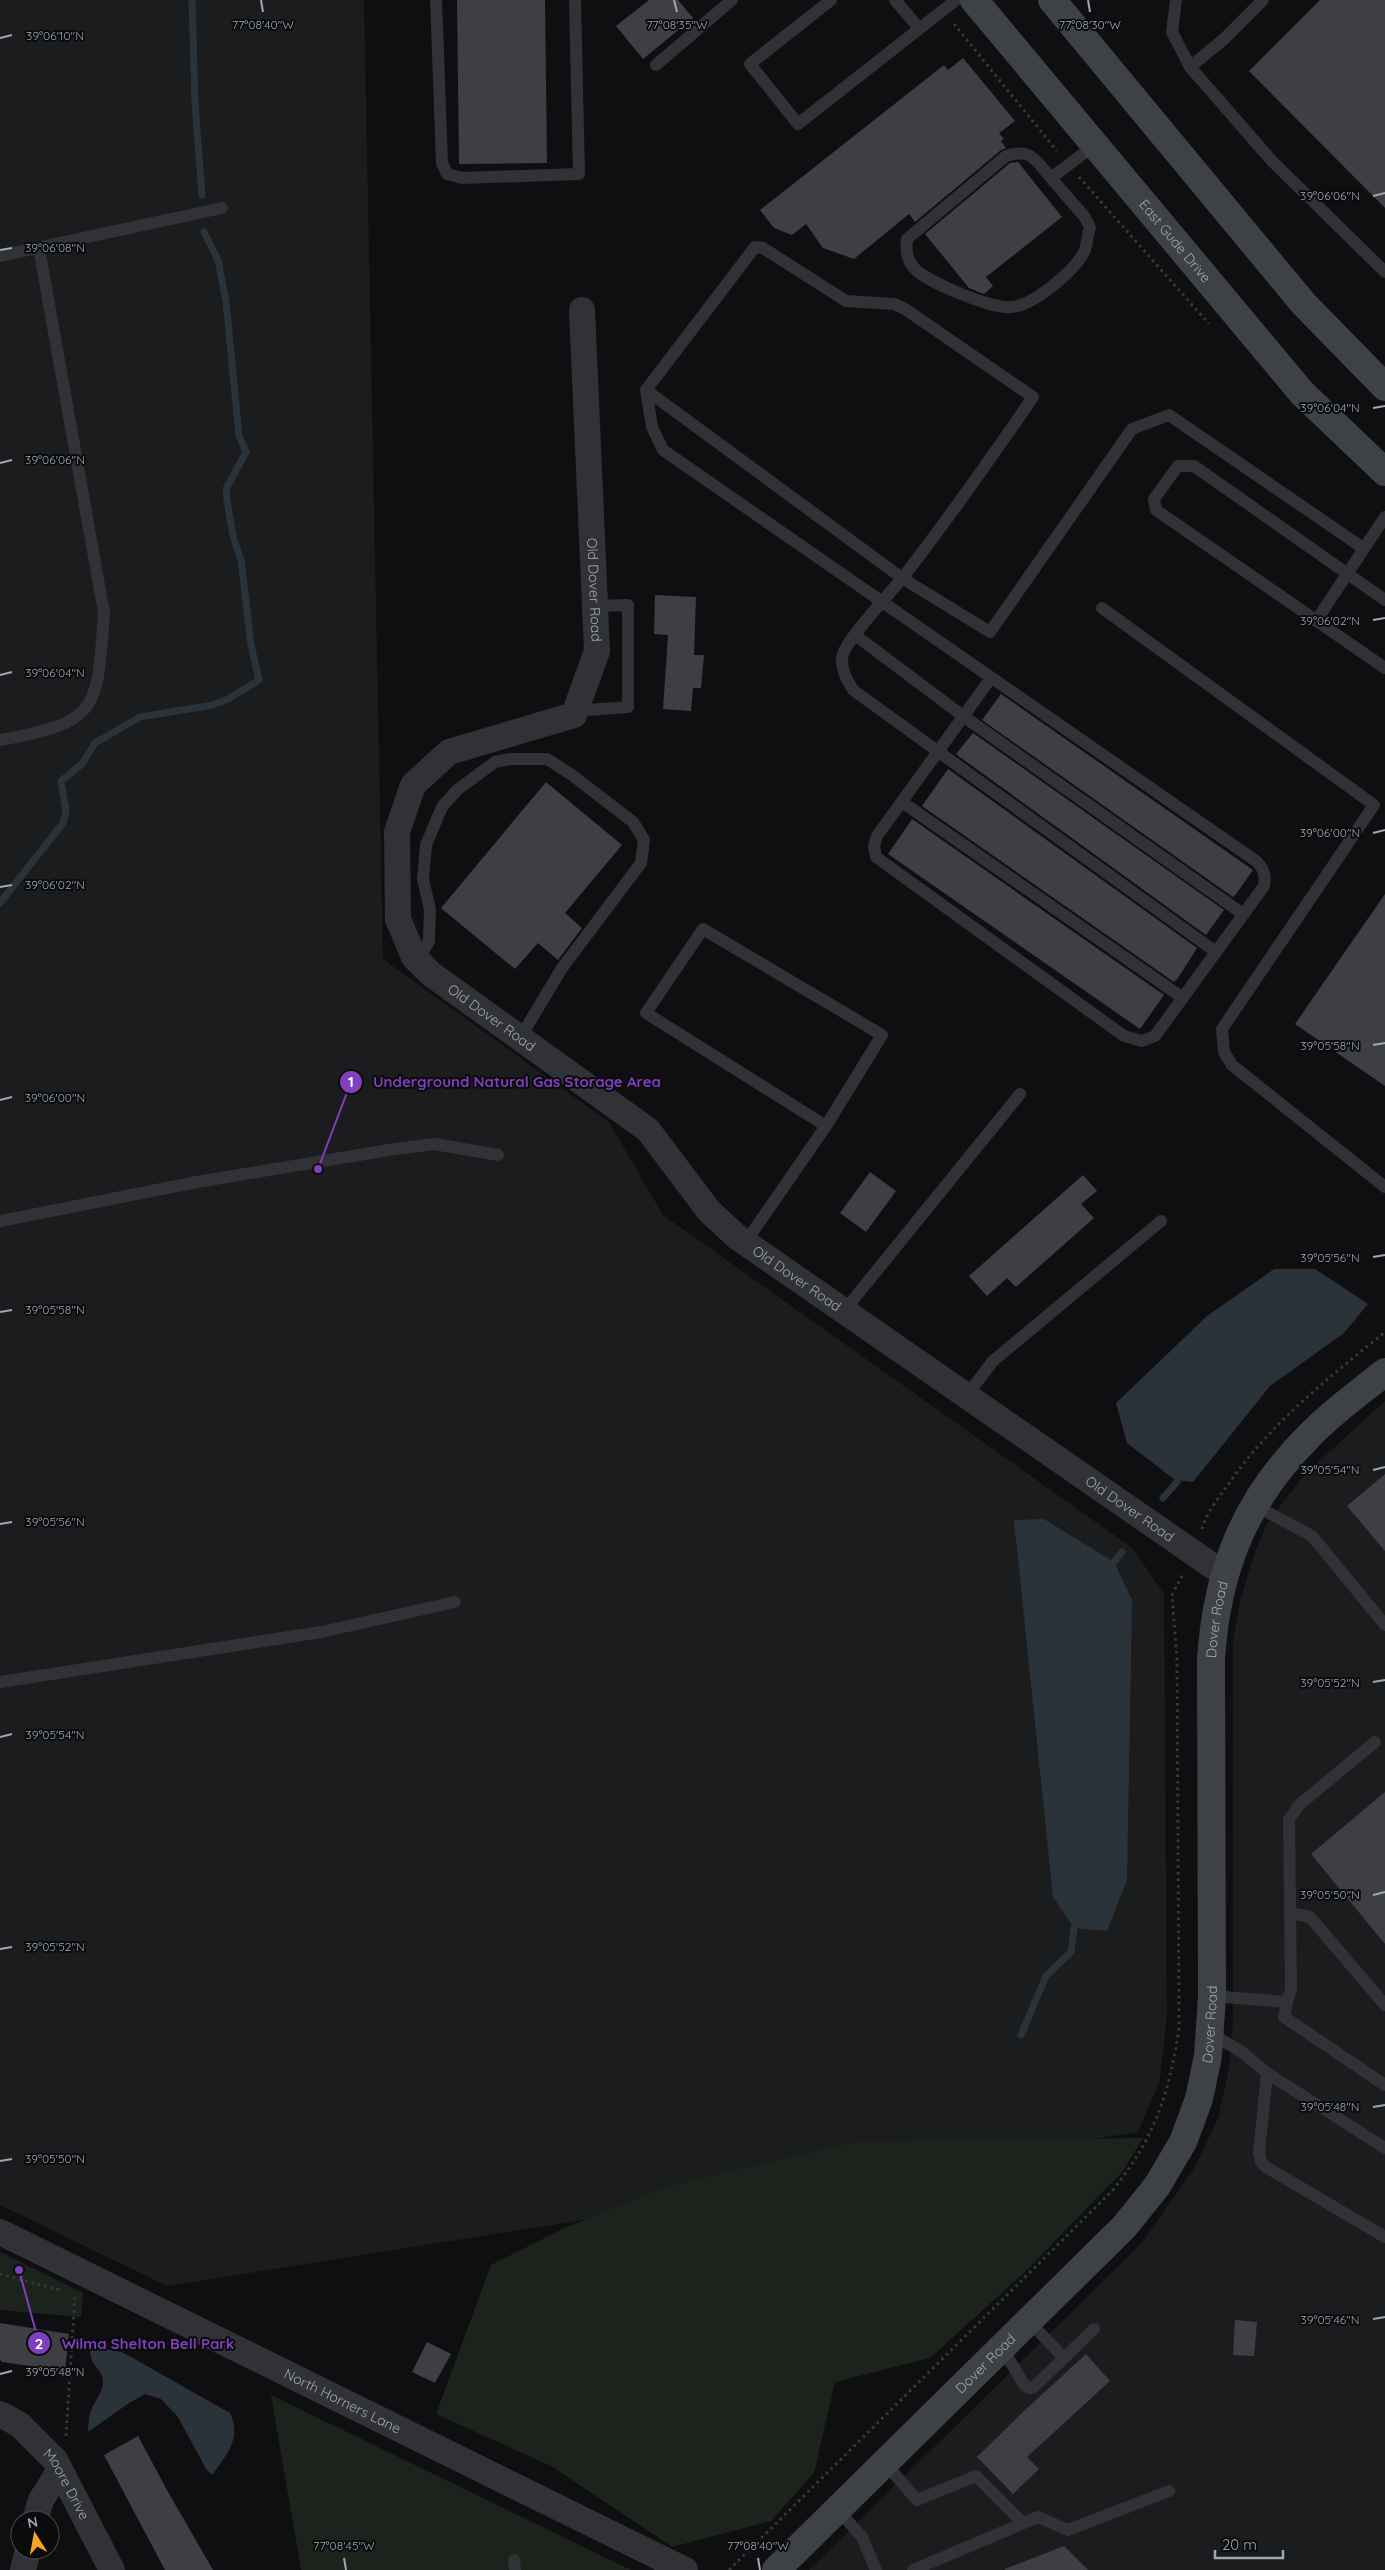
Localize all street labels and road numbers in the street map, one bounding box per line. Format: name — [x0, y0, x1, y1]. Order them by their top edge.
street label: East Gude Drive — [1135, 196, 1215, 287]
street label: Old Dover Road — [583, 537, 606, 642]
street label: Old Dover Road — [444, 980, 539, 1055]
street label: Old Dover Road — [749, 1241, 845, 1315]
street label: Old Dover Road — [1082, 1472, 1178, 1546]
street label: Dover Road — [1202, 1579, 1232, 1659]
street label: Dover Road — [1198, 1985, 1221, 2065]
street label: Dover Road — [951, 2330, 1019, 2397]
street label: North Horners Lane — [281, 2365, 404, 2438]
street label: Moore Drive — [40, 2445, 93, 2523]

